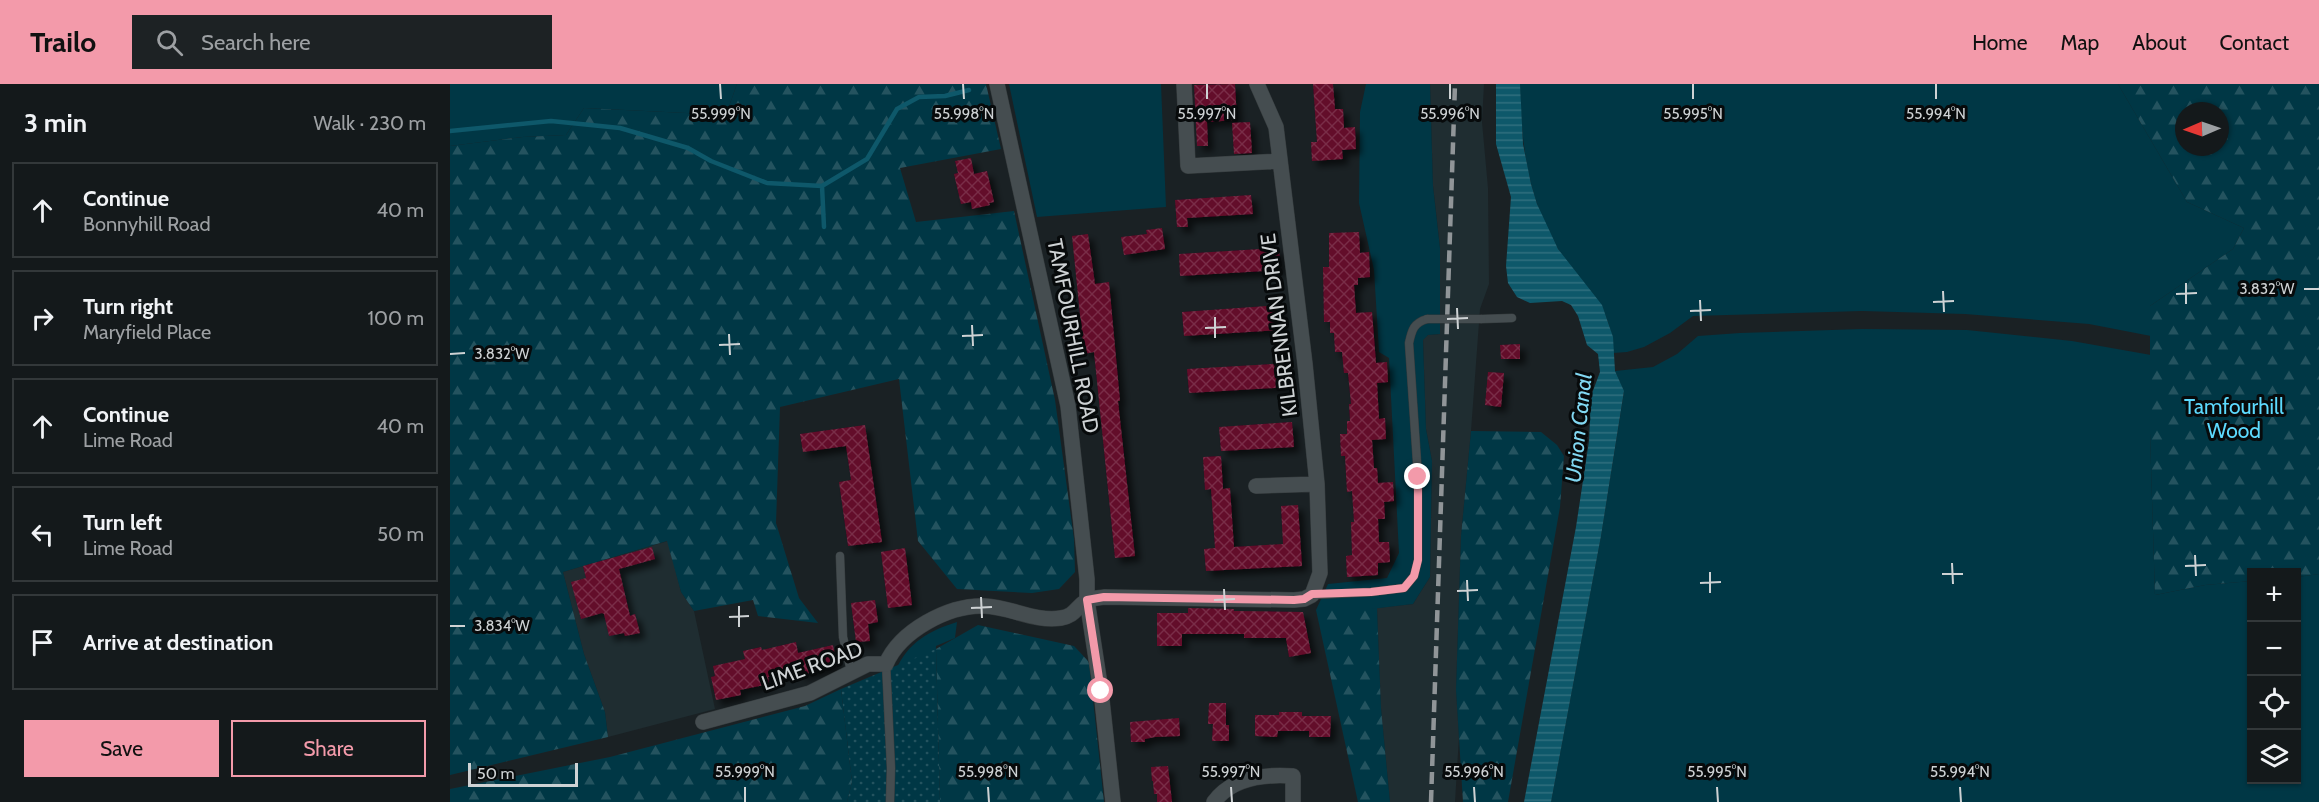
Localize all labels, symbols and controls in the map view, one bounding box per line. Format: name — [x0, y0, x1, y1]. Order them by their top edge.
search box — [132, 15, 552, 69]
text: Trailo — [30, 25, 96, 59]
icon: search — [153, 26, 186, 59]
text: Search here — [201, 29, 310, 56]
text: Home — [1972, 30, 2028, 55]
text: Map — [2061, 30, 2099, 55]
text: About — [2132, 30, 2186, 55]
text: Contact — [2219, 30, 2289, 55]
north arrow — [2175, 102, 2229, 156]
text: 55.999°N — [691, 105, 751, 123]
text: 55.998°N — [934, 105, 994, 123]
text: 55.997°N — [1178, 105, 1236, 123]
text: 55.996°N — [1420, 105, 1480, 123]
text: 55.995°N — [1663, 105, 1723, 123]
text: 55.994°N — [1906, 105, 1966, 123]
text: 3 min — [24, 107, 87, 139]
text: Walk · 230 m — [314, 111, 426, 135]
text: Continue — [83, 185, 169, 212]
icon: ahead — [26, 194, 59, 227]
text: 40 m — [376, 198, 424, 222]
text: Bonnyhill Road — [83, 212, 211, 236]
street label: KILBRENNAN DRIVE — [1255, 232, 1302, 418]
street label: TAMFOURHILL ROAD — [1042, 237, 1105, 435]
text: 3.832°W — [2240, 280, 2295, 298]
text: Turn right — [83, 293, 173, 320]
icon: right — [26, 302, 59, 335]
text: 100 m — [368, 306, 424, 330]
text: Maryfield Place — [83, 320, 211, 344]
text: 3.832°W — [475, 345, 530, 363]
water label: Union Canal — [1559, 371, 1598, 484]
park label: Tamfourhill Wood — [2184, 394, 2284, 443]
text: Continue — [83, 401, 169, 428]
icon: ahead — [26, 410, 59, 443]
text: 40 m — [376, 414, 424, 438]
text: Lime Road — [83, 428, 173, 452]
route end — [1404, 463, 1430, 489]
text: Turn left — [83, 509, 162, 536]
icon: left — [26, 518, 59, 551]
text: 50 m — [377, 522, 424, 546]
text: Lime Road — [83, 536, 173, 560]
map controls — [2247, 568, 2301, 784]
button: + — [2247, 568, 2301, 622]
text: 3.834°W — [474, 617, 531, 635]
button: − — [2247, 622, 2301, 676]
icon: arrive — [26, 626, 59, 659]
text: Arrive at destination — [83, 629, 273, 656]
street label: LIME ROAD — [758, 636, 866, 695]
button: locate — [2247, 676, 2301, 730]
route start — [1087, 677, 1113, 703]
button: Save — [24, 720, 219, 777]
button: Share — [231, 720, 426, 777]
button: layers — [2247, 730, 2301, 784]
scale bar — [468, 760, 578, 788]
text: 55.999°N — [715, 763, 775, 781]
text: 55.998°N — [958, 763, 1018, 781]
text: 55.997°N — [1202, 763, 1260, 781]
text: 55.996°N — [1444, 763, 1504, 781]
text: 55.995°N — [1687, 763, 1747, 781]
text: 55.994°N — [1930, 763, 1990, 781]
text: 50 m — [477, 764, 514, 783]

